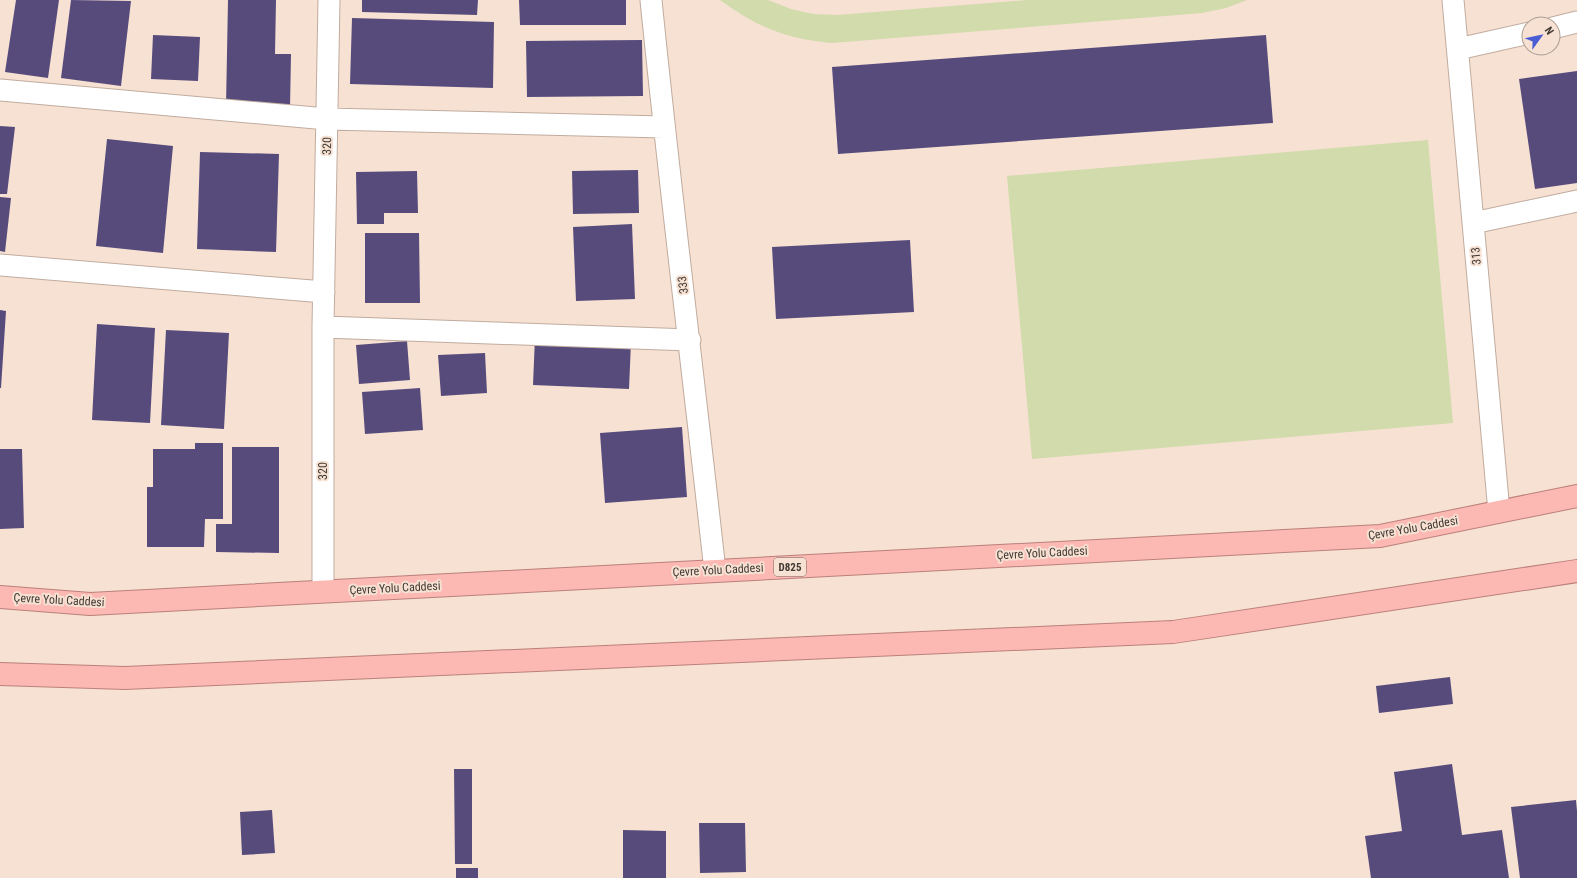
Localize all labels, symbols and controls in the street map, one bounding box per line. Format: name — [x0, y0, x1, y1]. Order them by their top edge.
north arrow — [1521, 16, 1561, 56]
text: N — [1542, 24, 1556, 37]
street label: 320 — [320, 137, 334, 155]
street label: 313 — [1468, 246, 1484, 265]
street label: 333 — [675, 275, 691, 295]
street label: 320 — [316, 462, 330, 480]
street label: Çevre Yolu Caddesi — [1367, 513, 1459, 543]
street label: Çevre Yolu Caddesi — [996, 544, 1088, 562]
road number: D825 — [774, 558, 806, 576]
street label: Çevre Yolu Caddesi — [672, 561, 764, 579]
street label: Çevre Yolu Caddesi — [349, 579, 441, 597]
street label: Çevre Yolu Caddesi — [13, 591, 105, 609]

